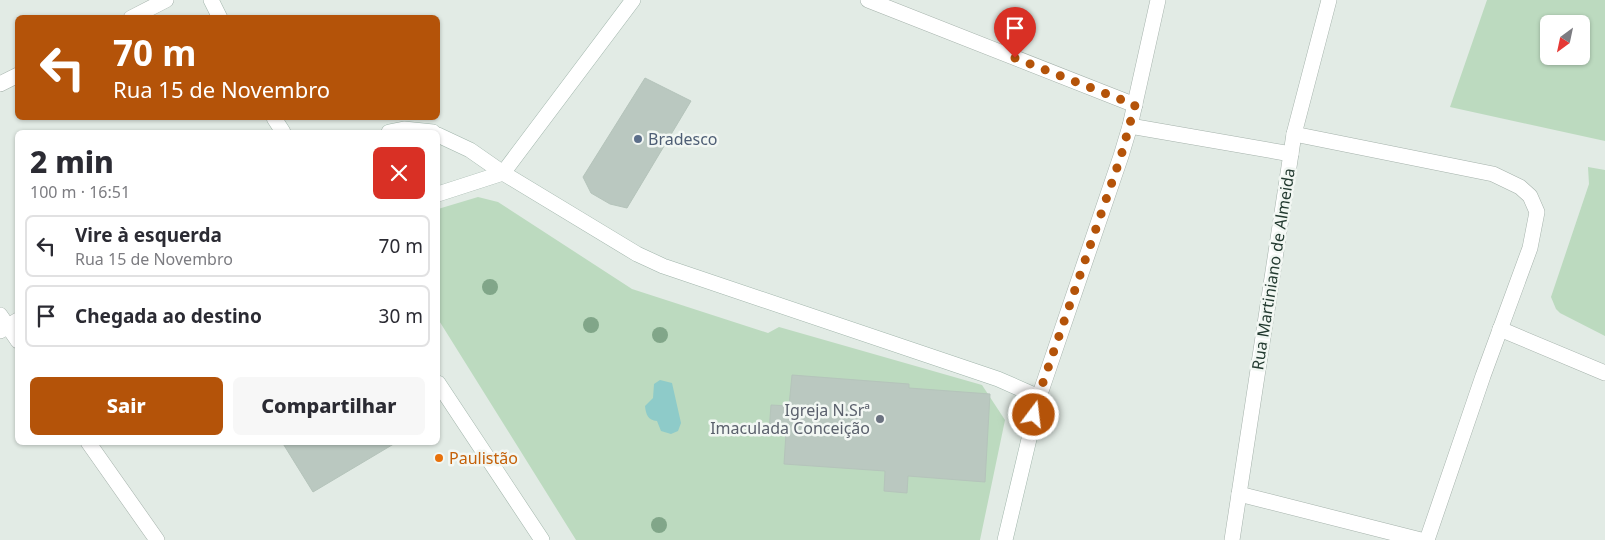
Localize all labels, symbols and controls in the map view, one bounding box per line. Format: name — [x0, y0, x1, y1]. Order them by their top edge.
pin — [994, 7, 1036, 58]
icon: arrive — [1001, 14, 1029, 42]
north arrow — [1540, 15, 1590, 65]
map controls — [1540, 15, 1590, 65]
text: 70 m — [113, 29, 196, 76]
icon: left — [30, 35, 95, 100]
text: Rua 15 de Novembro — [113, 74, 330, 104]
place label: Bradesco — [648, 128, 718, 150]
marker: Bradesco — [632, 133, 644, 145]
text: 2 min — [30, 141, 114, 182]
button: close — [373, 147, 425, 199]
street label: Rua Martiniano de Almeida — [1246, 167, 1300, 371]
text: 100 m · 16:51 — [30, 181, 130, 203]
text: Vire à esquerda — [75, 222, 222, 248]
icon: left — [32, 232, 60, 260]
text: 70 m — [379, 233, 423, 259]
text: Rua 15 de Novembro — [75, 248, 233, 270]
icon: arrive — [32, 302, 60, 330]
text: Chegada ao destino — [75, 303, 262, 329]
text: 30 m — [379, 303, 423, 329]
button: Sair — [30, 377, 223, 435]
button: Compartilhar — [233, 377, 425, 435]
position arrow — [1007, 388, 1059, 440]
place label: Igreja N.Srª Imaculada Conceição — [710, 399, 870, 439]
marker: Igreja N.Srª Imaculada Conceição — [874, 413, 886, 425]
place label: Paulistão — [449, 447, 518, 469]
marker: Paulistão — [433, 452, 445, 464]

